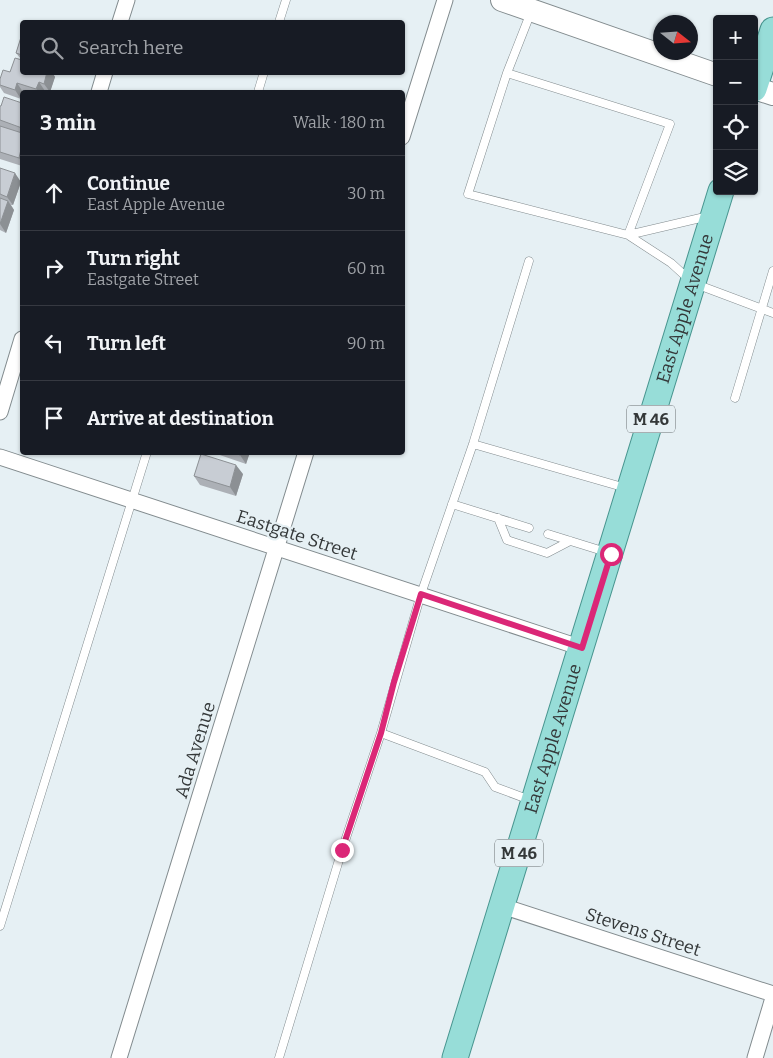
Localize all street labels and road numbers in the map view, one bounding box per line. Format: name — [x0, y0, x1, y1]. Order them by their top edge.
street label: East Apple Avenue — [652, 231, 718, 386]
road number: M 46 — [627, 406, 675, 432]
street label: Eastgate Street — [234, 505, 361, 565]
street label: East Apple Avenue — [520, 661, 586, 816]
street label: Ada Avenue — [170, 699, 220, 801]
road number: M 46 — [495, 840, 543, 866]
street label: Stevens Street — [583, 903, 704, 961]

